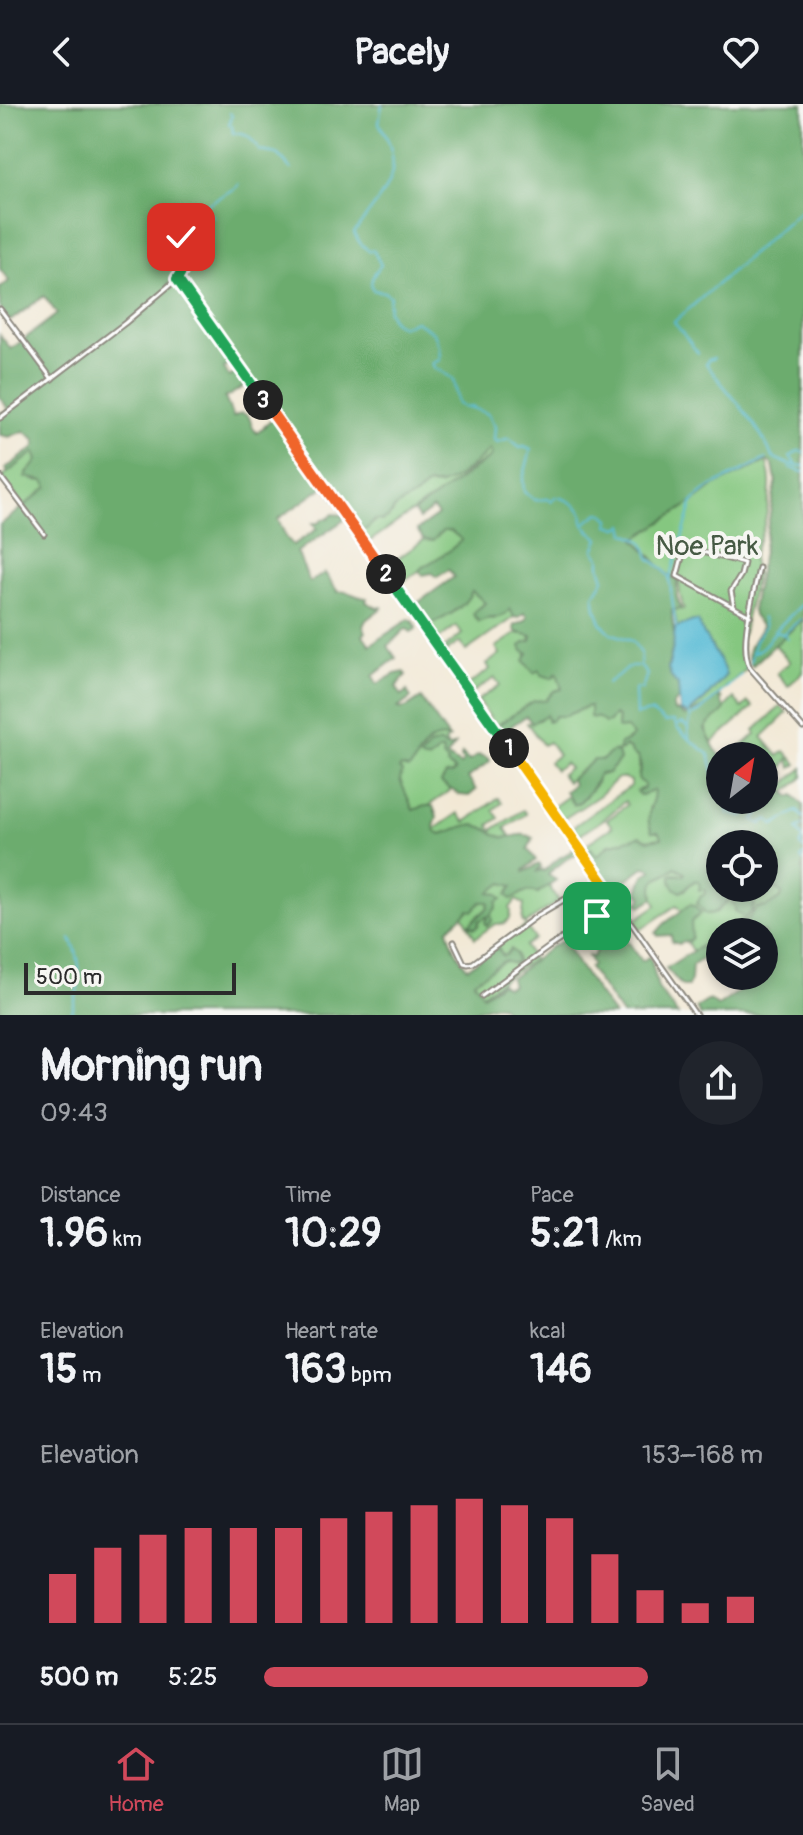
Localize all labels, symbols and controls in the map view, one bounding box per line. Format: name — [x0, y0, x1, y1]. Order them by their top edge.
icon: back — [40, 30, 84, 74]
text: Pacely — [354, 30, 449, 75]
icon: heart — [719, 30, 763, 74]
pin — [147, 203, 215, 271]
icon: check — [159, 215, 203, 259]
pin: 3 — [243, 380, 283, 420]
text: 3 — [257, 386, 269, 414]
park label: Noe Park — [656, 529, 759, 564]
pin: 2 — [366, 554, 406, 594]
text: 2 — [380, 560, 392, 588]
pin: 1 — [489, 728, 529, 768]
text: 1 — [505, 734, 513, 762]
north arrow — [706, 742, 778, 814]
map controls — [706, 742, 778, 990]
button: locate — [706, 830, 778, 902]
pin — [563, 882, 631, 950]
icon: arrive — [575, 894, 619, 938]
button: layers — [706, 918, 778, 990]
scale bar — [24, 959, 236, 995]
text: 500 m — [36, 963, 102, 991]
text: Morning run — [40, 1039, 263, 1094]
button: share — [679, 1041, 763, 1125]
text: 09:43 — [40, 1097, 108, 1129]
text: Distance — [40, 1181, 120, 1209]
text: Time — [285, 1181, 331, 1209]
text: Pace — [530, 1181, 574, 1209]
text: 1.96 — [40, 1209, 108, 1258]
text: 10:29 — [285, 1209, 382, 1258]
text: 5:21 — [530, 1209, 600, 1258]
text: km — [108, 1225, 142, 1253]
text: /km — [600, 1225, 642, 1253]
text: Elevation — [40, 1317, 124, 1345]
text: Heart rate — [285, 1317, 378, 1345]
text: kcal — [530, 1317, 566, 1345]
text: 15 — [40, 1345, 77, 1394]
text: 163 — [285, 1345, 346, 1394]
text: 146 — [530, 1345, 592, 1394]
text: m — [77, 1361, 102, 1389]
text: bpm — [346, 1361, 392, 1389]
text: Elevation — [40, 1439, 139, 1471]
text: 153–168 m — [642, 1439, 763, 1471]
text: 500 m — [40, 1661, 118, 1693]
text: 5:25 — [168, 1661, 218, 1693]
tab: Home — [108, 1742, 164, 1818]
tab: Map — [380, 1742, 424, 1818]
tab: Saved — [640, 1742, 695, 1818]

